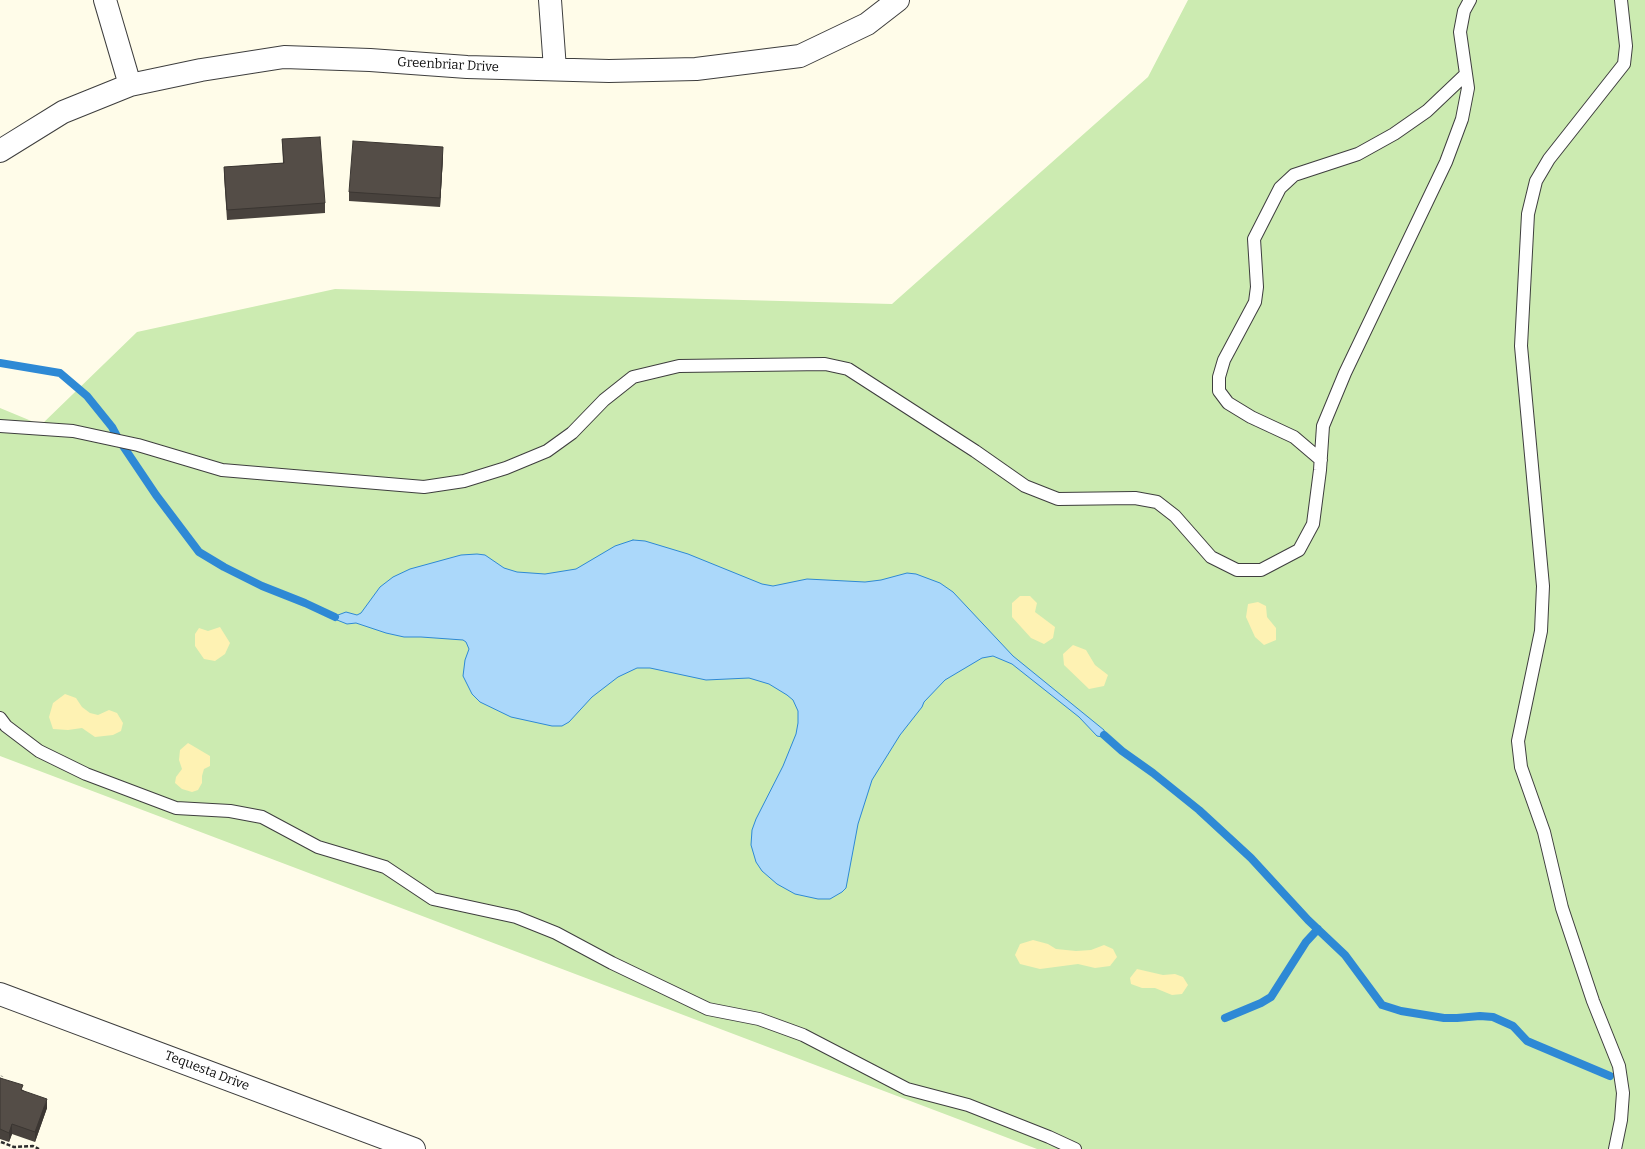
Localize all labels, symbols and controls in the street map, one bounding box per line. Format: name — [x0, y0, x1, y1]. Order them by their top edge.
street label: Greenbriar Drive — [397, 55, 499, 75]
street label: Tequesta Drive — [163, 1048, 251, 1094]

